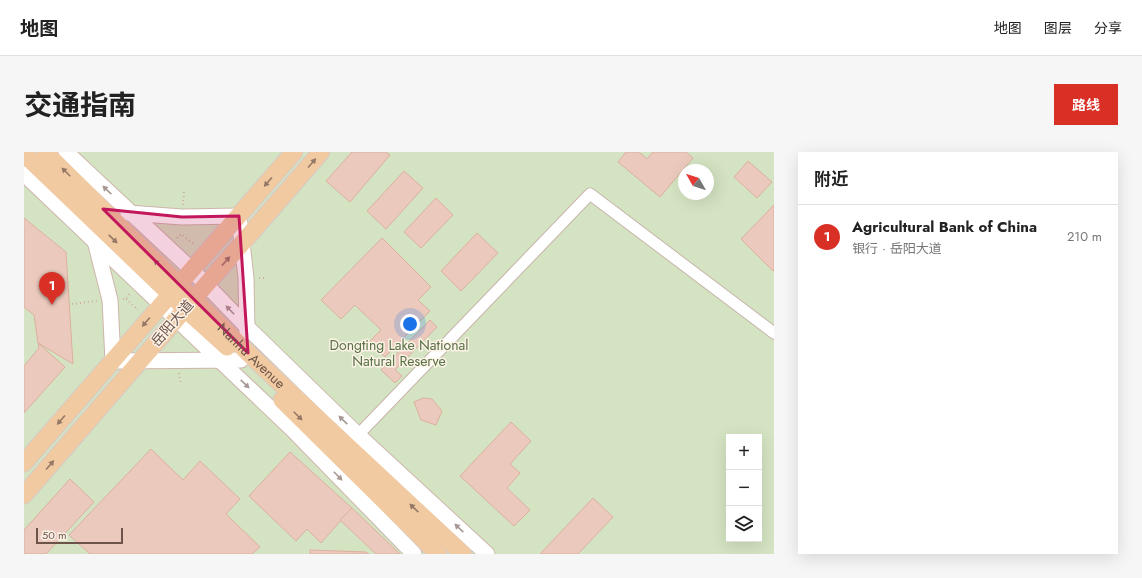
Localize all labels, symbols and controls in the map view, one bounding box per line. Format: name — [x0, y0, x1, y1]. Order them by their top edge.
text: 地图 — [20, 15, 58, 42]
text: 地图 — [994, 18, 1022, 38]
text: 图层 — [1044, 18, 1072, 38]
text: 分享 — [1094, 18, 1122, 38]
button: 路线 — [1054, 84, 1118, 125]
text: 交通指南 — [24, 85, 136, 126]
one-way arrow — [307, 158, 316, 169]
north arrow — [678, 164, 714, 200]
one-way arrow — [61, 167, 71, 177]
text: 附近 — [814, 167, 848, 191]
one-way arrow — [264, 176, 273, 187]
one-way arrow — [102, 185, 112, 195]
text: Agricultural Bank of China — [852, 216, 1037, 238]
text: 1 — [824, 227, 830, 246]
text: 210 m — [1067, 227, 1102, 246]
one-way arrow — [108, 234, 118, 244]
text: 银行 · 岳阳大道 — [852, 239, 942, 258]
one-way arrow — [222, 256, 231, 267]
one-way arrow — [153, 259, 163, 268]
pin: 1 — [39, 272, 65, 305]
street label: 岳阳大道 — [146, 295, 198, 351]
one-way arrow — [225, 305, 235, 315]
your location — [400, 314, 420, 334]
one-way arrow — [142, 316, 151, 327]
street label: Nanhu Avenue — [213, 318, 290, 393]
park label: Dongting Lake National Natural Reserve — [330, 335, 468, 371]
one-way arrow — [240, 379, 250, 389]
one-way arrow — [293, 411, 303, 421]
one-way arrow — [57, 415, 66, 425]
one-way arrow — [338, 415, 348, 425]
map controls — [726, 434, 762, 542]
button: + — [726, 434, 762, 470]
one-way arrow — [45, 460, 54, 471]
button: − — [726, 470, 762, 506]
one-way arrow — [333, 471, 343, 481]
one-way arrow — [409, 503, 419, 513]
button: layers — [726, 506, 762, 542]
one-way arrow — [454, 523, 464, 532]
scale bar — [36, 526, 123, 545]
text: 50 m — [42, 527, 67, 543]

